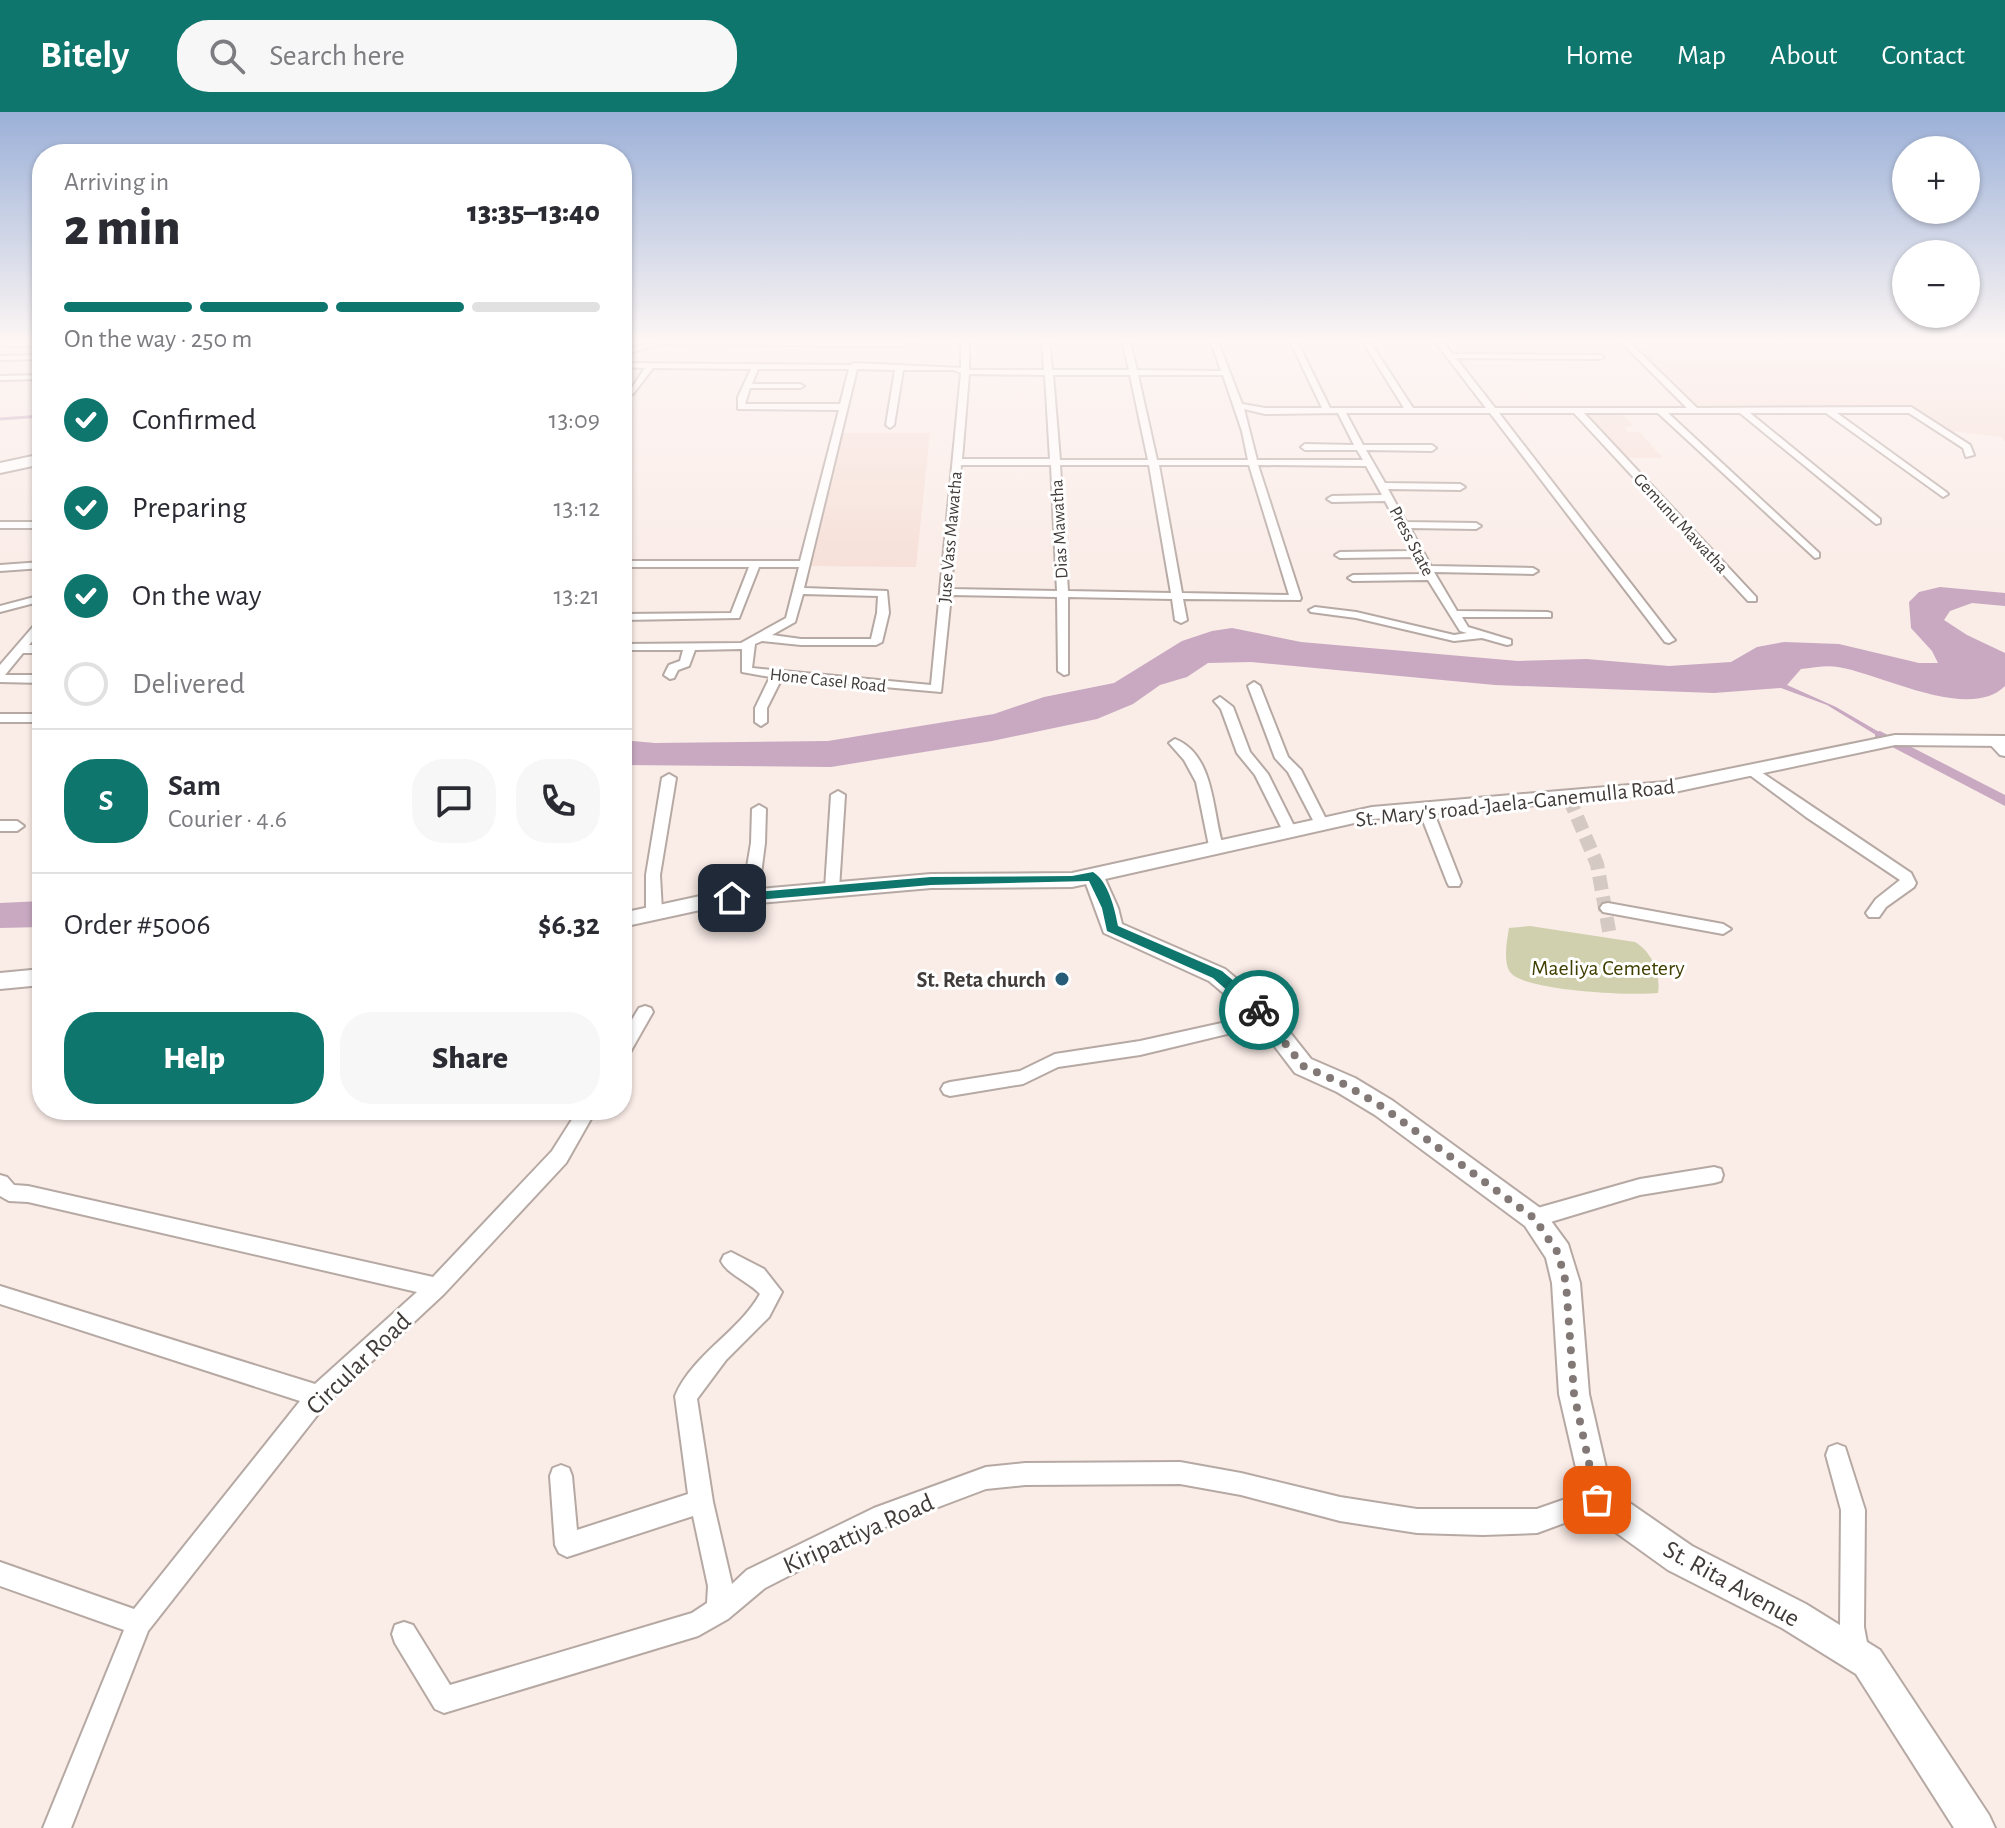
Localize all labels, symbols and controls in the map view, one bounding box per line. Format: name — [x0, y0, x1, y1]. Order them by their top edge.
search box — [177, 20, 737, 92]
icon: search — [205, 34, 249, 78]
text: Bitely — [40, 37, 129, 75]
text: Search here — [269, 41, 405, 71]
text: Home — [1566, 42, 1633, 70]
text: Map — [1677, 42, 1726, 70]
text: About — [1770, 42, 1838, 70]
text: Contact — [1882, 42, 1965, 70]
map controls — [1892, 136, 1980, 328]
button: + — [1892, 136, 1980, 224]
text: Arriving in — [64, 169, 169, 195]
text: 13:35–13:40 — [467, 197, 600, 227]
text: 2 min — [64, 202, 180, 254]
button: − — [1892, 240, 1980, 328]
text: On the way · 250 m — [64, 326, 252, 352]
icon: check — [64, 398, 108, 442]
text: Confirmed — [132, 405, 256, 435]
text: 13:09 — [548, 407, 600, 433]
street label: Gemunu Mawatha — [1630, 470, 1731, 577]
street label: Juse Vass Mawatha — [936, 471, 966, 604]
street label: Dias Mawatha — [1048, 479, 1072, 579]
icon: check — [64, 486, 108, 530]
text: Preparing — [132, 493, 247, 523]
text: 13:12 — [554, 495, 600, 521]
street label: Press State — [1385, 504, 1437, 579]
icon: check — [64, 574, 108, 618]
text: On the way — [132, 581, 261, 611]
text: 13:21 — [554, 583, 600, 609]
street label: Hone Casel Road — [769, 666, 887, 696]
text: Delivered — [132, 669, 245, 699]
button: chat — [412, 759, 496, 843]
button: phone — [516, 759, 600, 843]
text: Sam — [168, 771, 221, 801]
street label: St. Mary's road-Jaela-Ganemulla Road — [1354, 775, 1676, 831]
text: S — [99, 786, 113, 816]
text: Courier · 4.6 — [168, 806, 287, 832]
pin — [698, 864, 766, 932]
icon: home — [710, 876, 754, 920]
text: Order #5006 — [64, 910, 211, 940]
text: $6.32 — [538, 910, 600, 940]
park label: Maeliya Cemetery — [1531, 957, 1685, 979]
place label: St. Reta church — [916, 969, 1046, 991]
marker: St. Reta church — [1053, 970, 1071, 988]
courier — [1219, 970, 1299, 1050]
icon: bike — [1237, 988, 1281, 1032]
button: Help — [64, 1012, 324, 1104]
button: Share — [340, 1012, 600, 1104]
street label: Circular Road — [301, 1308, 416, 1420]
pin — [1563, 1466, 1631, 1534]
icon: bag — [1575, 1478, 1619, 1522]
street label: Kiripattiya Road — [779, 1489, 938, 1579]
street label: St. Rita Avenue — [1659, 1536, 1804, 1632]

